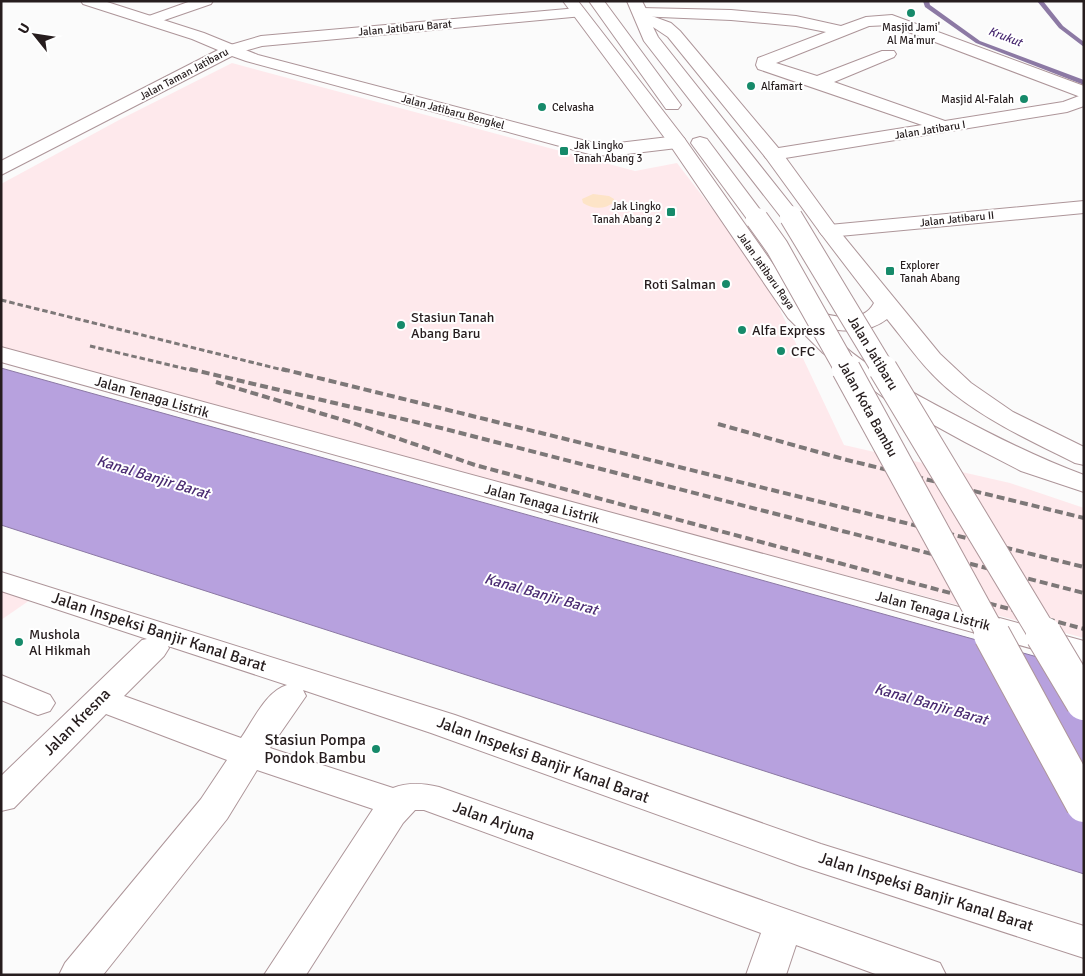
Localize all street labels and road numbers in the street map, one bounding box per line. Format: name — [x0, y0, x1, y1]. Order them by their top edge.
street label: Jalan Jatibaru Barat — [358, 17, 452, 39]
street label: Jalan Taman Jatibaru — [137, 45, 231, 103]
street label: Jalan Jatibaru Bengkel — [400, 92, 506, 132]
street label: Jalan Jatibaru I — [894, 118, 966, 142]
street label: Jalan Jatibaru II — [919, 209, 995, 229]
street label: Jalan Jatibaru Raya — [735, 230, 798, 312]
street label: Jalan Jatibaru — [844, 313, 902, 393]
street label: Jalan Kota Bambu — [835, 358, 901, 460]
street label: Jalan Tenaga Listrik — [93, 373, 211, 421]
street label: Jalan Tenaga Listrik — [483, 481, 601, 527]
street label: Jalan Inspeksi Banjir Kanal Barat — [49, 588, 269, 676]
street label: Jalan Tenaga Listrik — [874, 588, 992, 634]
street label: Jalan Kresna — [39, 684, 115, 760]
street label: Jalan Inspeksi Banjir Kanal Barat — [434, 712, 652, 808]
street label: Jalan Arjuna — [450, 797, 538, 845]
street label: Jalan Inspeksi Banjir Kanal Barat — [816, 848, 1036, 936]

